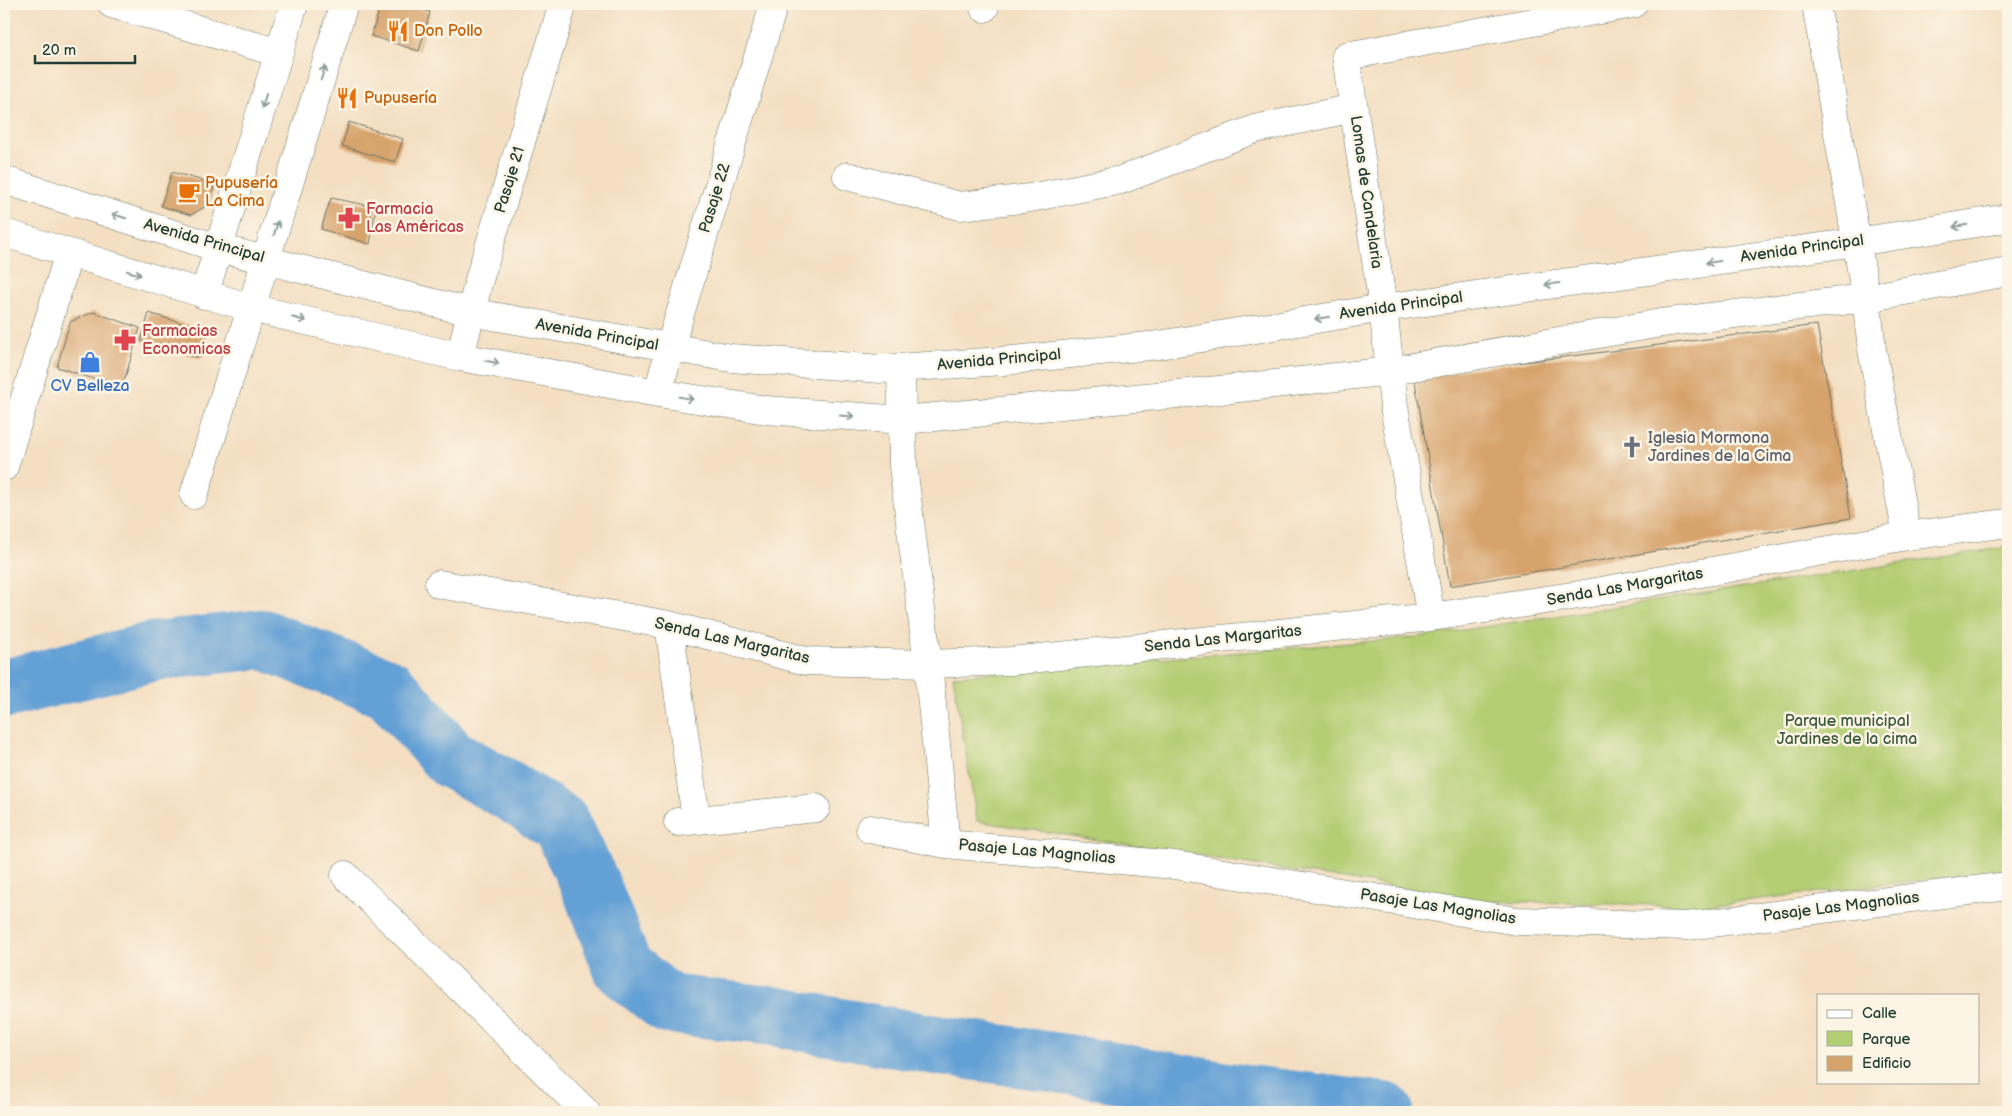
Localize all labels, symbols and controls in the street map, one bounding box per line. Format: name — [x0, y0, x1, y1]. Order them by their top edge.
restaurant icon: Don Pollo — [385, 18, 411, 44]
place label: Don Pollo — [414, 22, 483, 41]
scale bar — [35, 32, 135, 64]
text: 20 m — [42, 41, 76, 60]
one-way arrow — [319, 65, 328, 81]
restaurant icon: Pupusería — [334, 85, 360, 111]
place label: Pupusería — [364, 89, 437, 108]
one-way arrow — [259, 92, 269, 108]
street label: Lomas de Candelaria — [1346, 114, 1386, 270]
street label: Pasaje 21 — [491, 144, 529, 216]
street label: Pasaje 22 — [695, 160, 735, 235]
place label: Pupusería La Cima — [205, 174, 278, 211]
cafe icon: Pupusería La Cima — [176, 179, 202, 205]
place label: Farmacia Las Américas — [366, 200, 464, 237]
pharmacy icon: Farmacia Las Américas — [336, 205, 362, 231]
one-way arrow — [111, 211, 127, 221]
street label: Avenida Principal — [142, 215, 266, 267]
one-way arrow — [271, 220, 281, 236]
one-way arrow — [1952, 221, 1968, 231]
street label: Avenida Principal — [1739, 231, 1865, 267]
one-way arrow — [1705, 257, 1721, 267]
one-way arrow — [126, 269, 142, 279]
one-way arrow — [1544, 279, 1560, 289]
street label: Avenida Principal — [1338, 288, 1464, 324]
one-way arrow — [1314, 313, 1330, 323]
one-way arrow — [291, 315, 307, 324]
street label: Avenida Principal — [534, 315, 660, 355]
place label: Farmacias Economicas — [142, 322, 231, 359]
pharmacy icon: Farmacias Economicas — [112, 327, 138, 353]
street label: Avenida Principal — [936, 345, 1062, 375]
shop icon: CV Belleza — [77, 349, 103, 375]
one-way arrow — [483, 358, 499, 368]
place label: CV Belleza — [50, 377, 130, 396]
one-way arrow — [678, 393, 694, 403]
one-way arrow — [839, 411, 855, 420]
place label: Iglesia Mormona Jardines de la Cima — [1648, 429, 1791, 466]
church icon: Iglesia Mormona Jardines de la Cima — [1619, 434, 1645, 460]
street label: Senda Las Margaritas — [1545, 564, 1705, 610]
street label: Senda Las Margaritas — [653, 614, 811, 668]
street label: Senda Las Margaritas — [1143, 621, 1303, 657]
park label: Parque municipal Jardines de la cima — [1777, 712, 1917, 749]
street label: Pasaje Las Magnolias — [958, 836, 1116, 868]
street label: Pasaje Las Magnolias — [1359, 885, 1517, 929]
street label: Pasaje Las Magnolias — [1762, 888, 1920, 926]
legend — [1817, 994, 1980, 1084]
text: Calle — [1862, 1004, 1897, 1023]
text: Parque — [1862, 1030, 1911, 1049]
text: Edificio — [1862, 1054, 1911, 1073]

